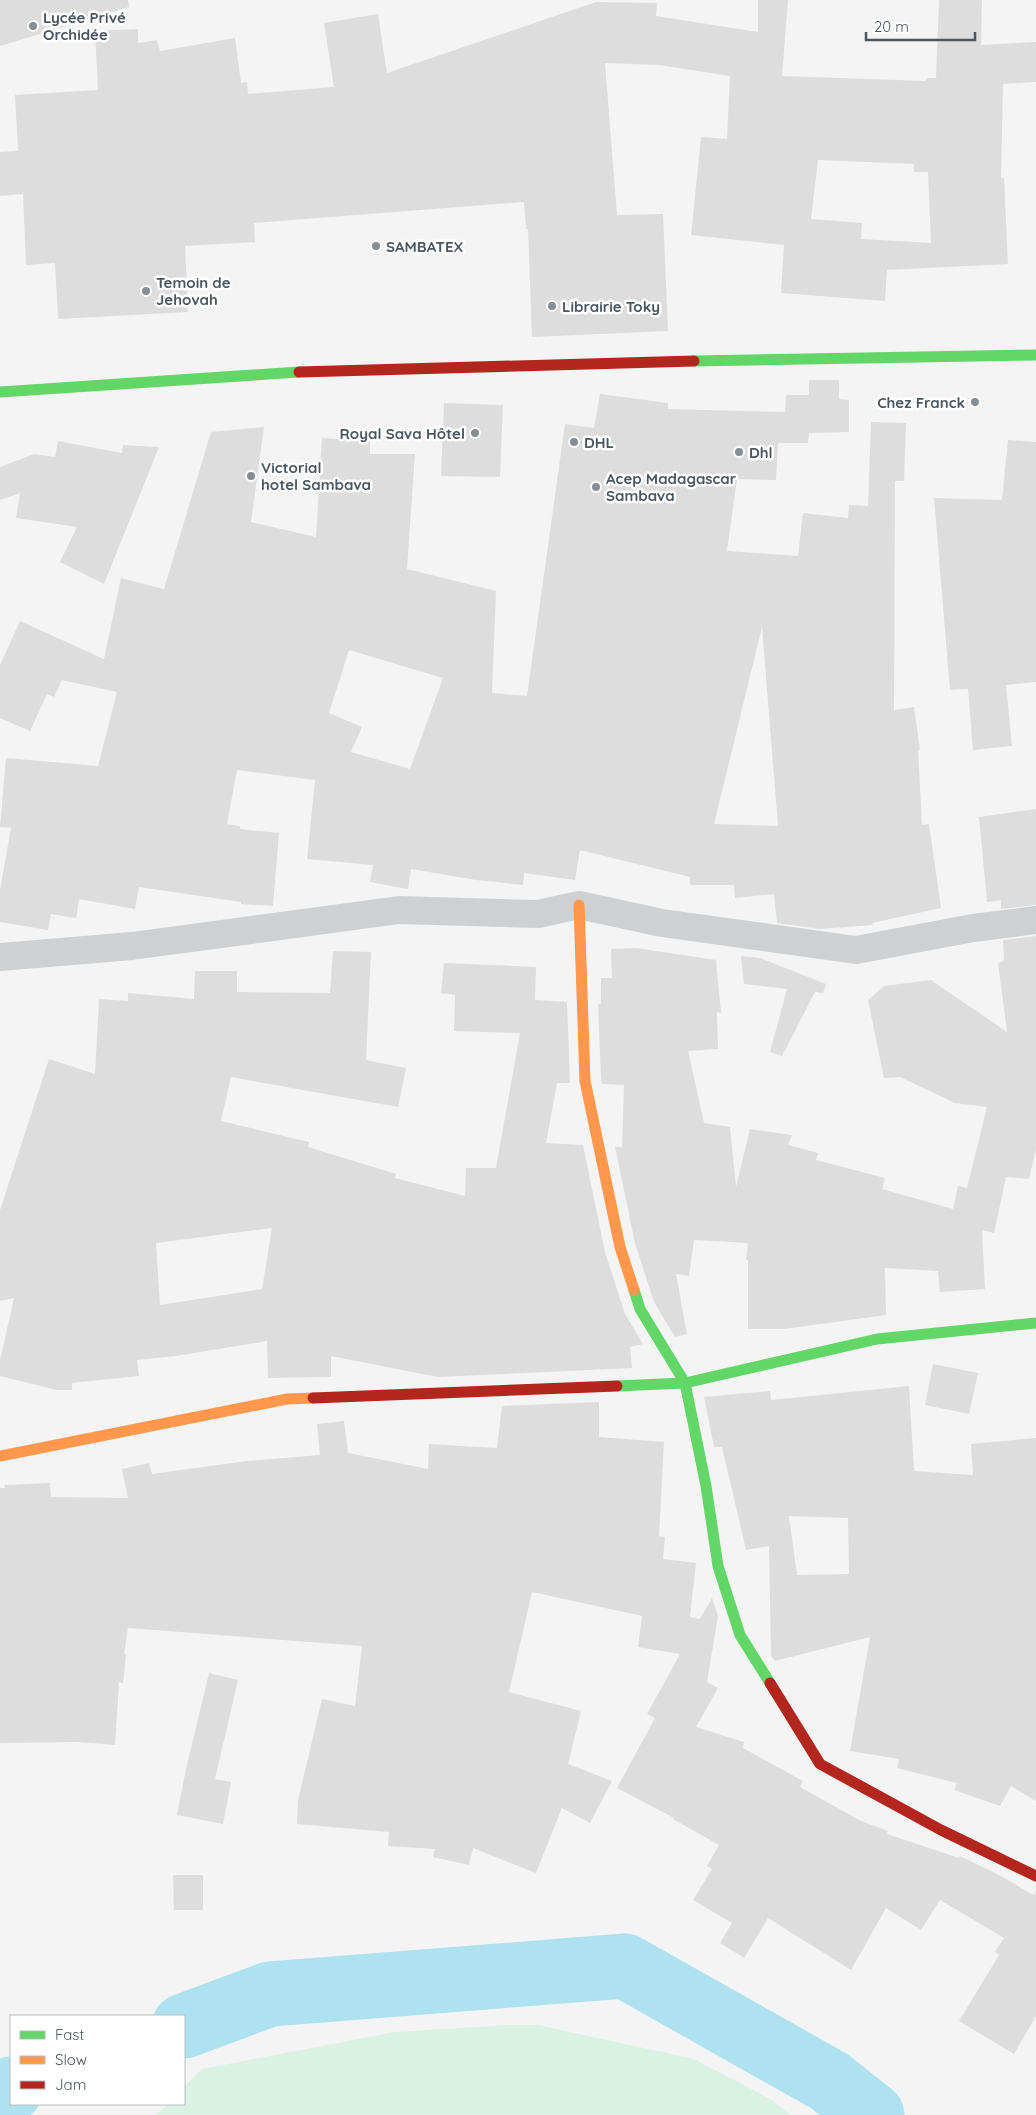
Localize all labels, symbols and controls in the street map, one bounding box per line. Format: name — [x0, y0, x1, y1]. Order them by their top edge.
place label: Lycée Privé Orchidée — [43, 8, 126, 44]
scale bar — [866, 10, 975, 42]
text: 20 m — [874, 17, 909, 36]
marker: Lycée Privé Orchidée — [27, 20, 39, 32]
place label: SAMBATEX — [386, 237, 463, 256]
marker: SAMBATEX — [370, 240, 382, 252]
place label: Temoin de Jehovah — [156, 273, 231, 309]
marker: Temoin de Jehovah — [140, 285, 152, 297]
place label: Librairie Toky — [562, 297, 660, 316]
marker: Librairie Toky — [546, 300, 558, 312]
place label: Chez Franck — [877, 393, 965, 412]
marker: Chez Franck — [969, 396, 981, 408]
place label: Royal Sava Hôtel — [340, 424, 465, 443]
marker: Royal Sava Hôtel — [469, 427, 481, 439]
place label: DHL — [584, 433, 614, 452]
marker: DHL — [568, 436, 580, 448]
place label: Dhl — [749, 443, 773, 462]
marker: Dhl — [733, 446, 745, 458]
place label: Victorial hotel Sambava — [261, 458, 371, 494]
place label: Acep Madagascar Sambava — [606, 469, 737, 505]
marker: Victorial hotel Sambava — [245, 470, 257, 482]
marker: Acep Madagascar Sambava — [590, 481, 602, 493]
legend — [10, 2015, 185, 2105]
text: Fast — [55, 2025, 84, 2044]
text: Slow — [55, 2050, 87, 2069]
text: Jam — [55, 2075, 86, 2094]

